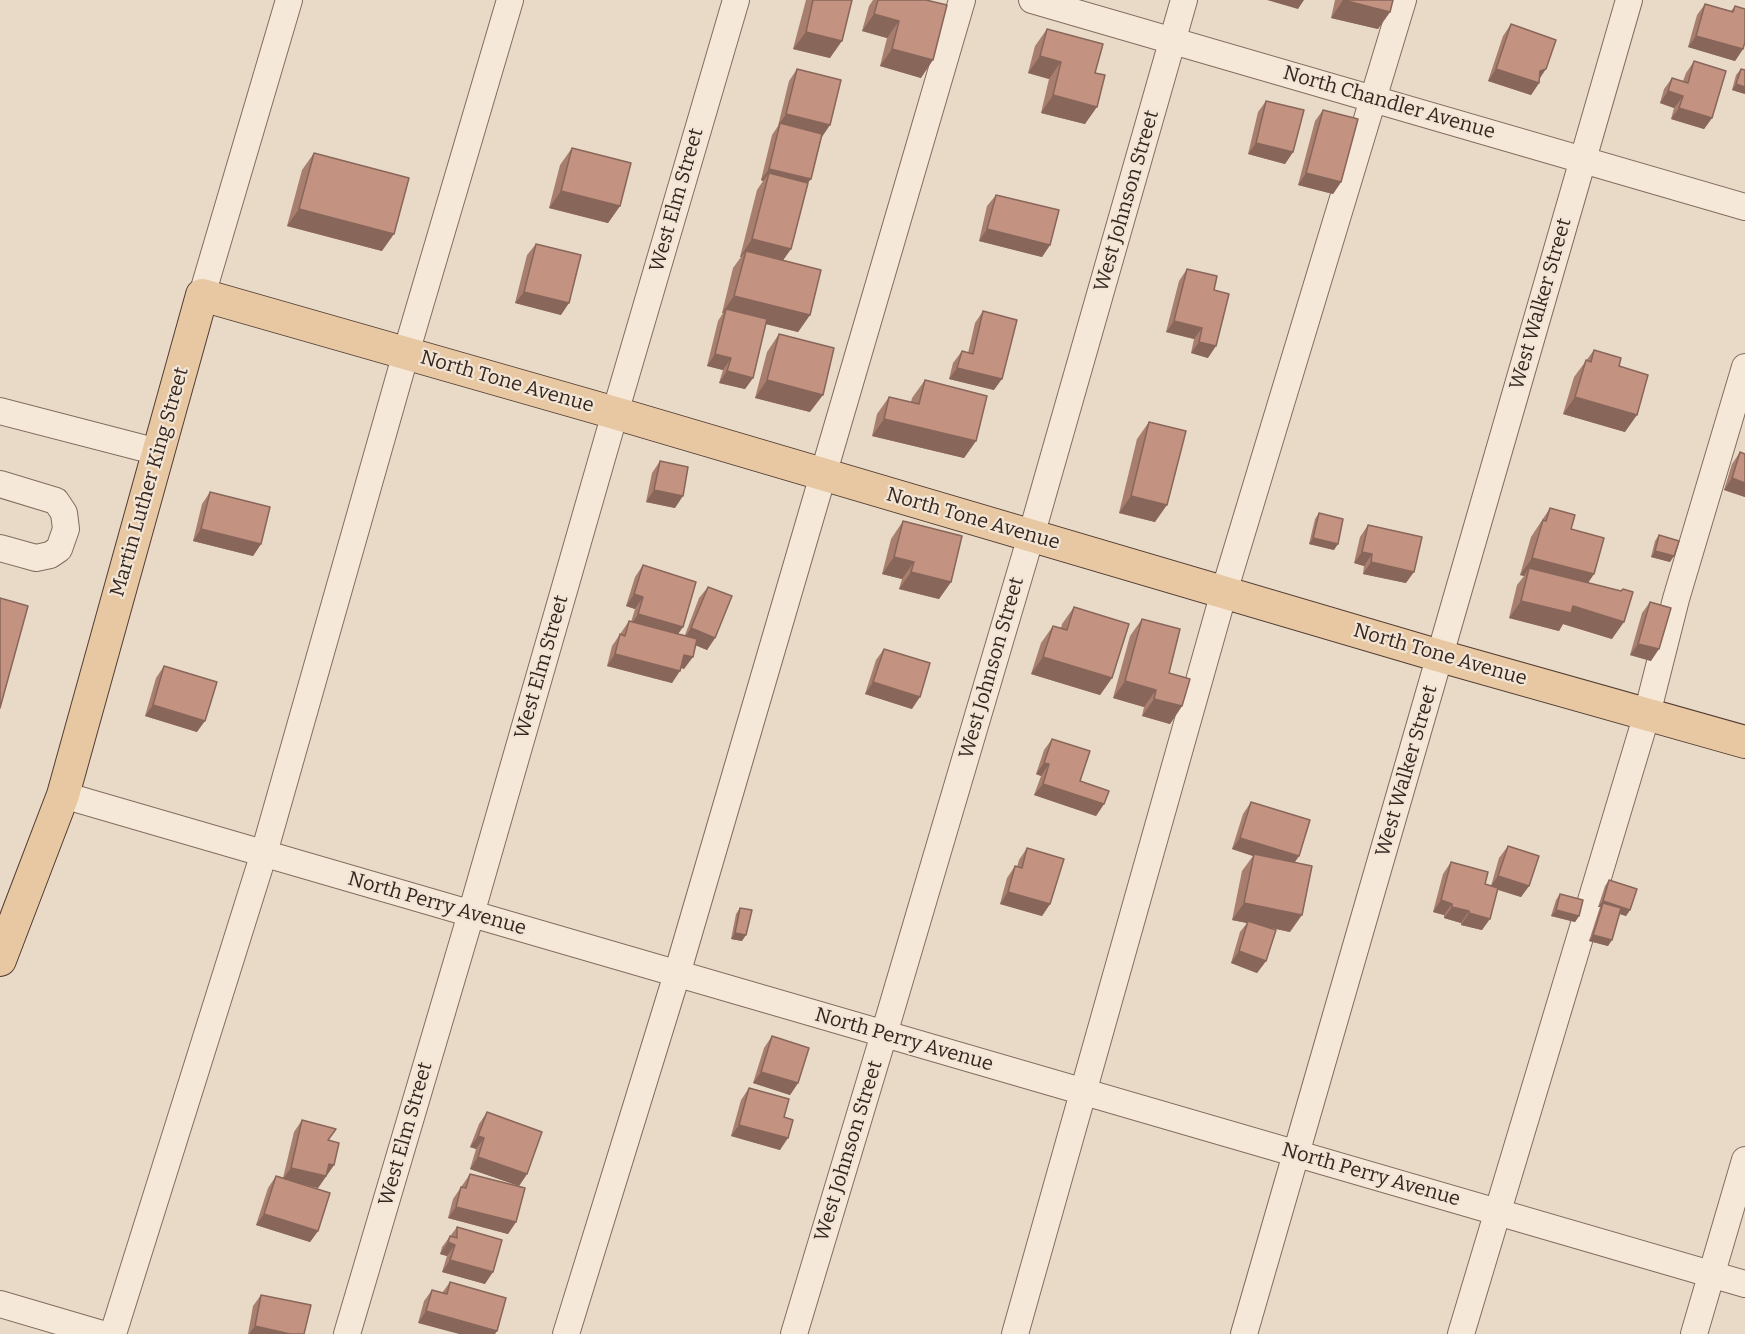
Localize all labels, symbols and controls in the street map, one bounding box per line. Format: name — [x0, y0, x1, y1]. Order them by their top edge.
street label: North Chandler Avenue — [1280, 61, 1498, 145]
street label: West Johnson Street — [1090, 107, 1164, 295]
street label: West Elm Street — [645, 125, 709, 275]
street label: West Walker Street — [1505, 216, 1577, 392]
street label: North Tone Avenue — [417, 346, 597, 418]
street label: Martin Luther King Street — [106, 364, 194, 600]
street label: North Tone Avenue — [883, 483, 1063, 555]
street label: West Johnson Street — [955, 574, 1029, 762]
street label: West Elm Street — [510, 592, 574, 742]
street label: North Tone Avenue — [1350, 619, 1530, 691]
street label: West Walker Street — [1371, 683, 1443, 859]
street label: North Perry Avenue — [345, 867, 529, 941]
street label: North Perry Avenue — [812, 1003, 996, 1077]
street label: West Johnson Street — [810, 1058, 888, 1244]
street label: West Elm Street — [374, 1059, 438, 1209]
street label: North Perry Avenue — [1279, 1138, 1463, 1212]

